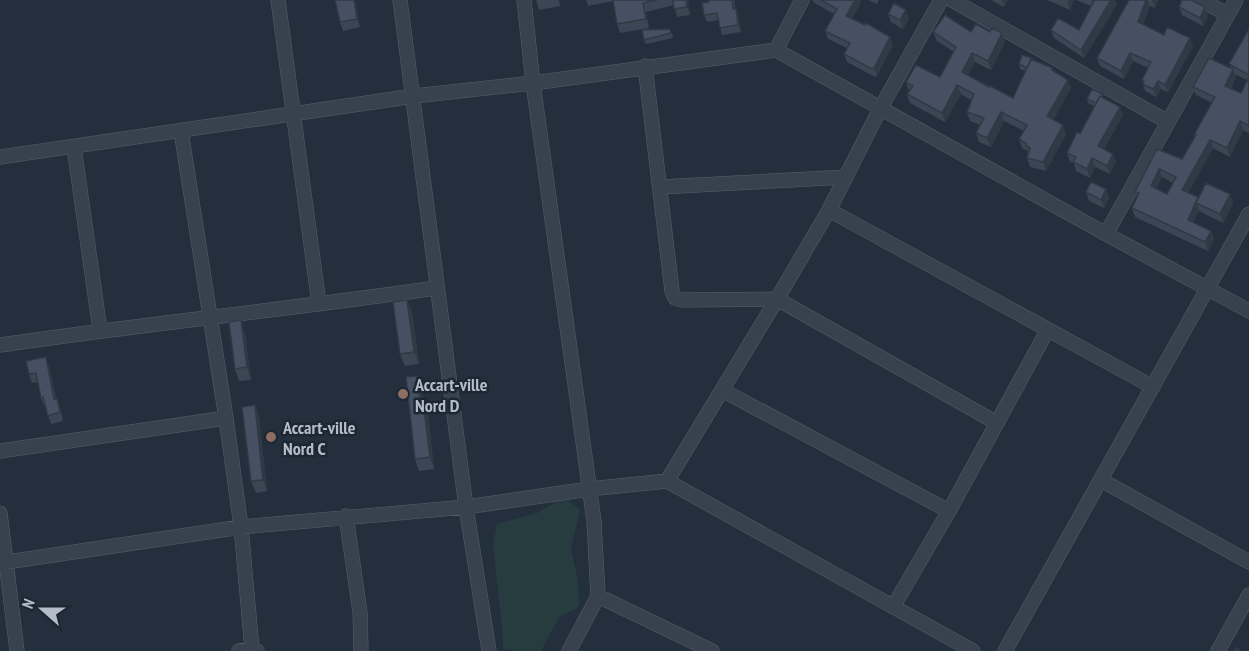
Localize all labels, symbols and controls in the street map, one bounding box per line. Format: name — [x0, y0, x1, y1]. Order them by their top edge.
place label: Accart-ville Nord D — [414, 373, 488, 417]
marker: Accart-ville Nord D — [396, 387, 410, 401]
place label: Accart-ville Nord C — [282, 416, 356, 460]
marker: Accart-ville Nord C — [264, 430, 278, 444]
north arrow — [12, 579, 72, 639]
text: N — [17, 596, 39, 611]

